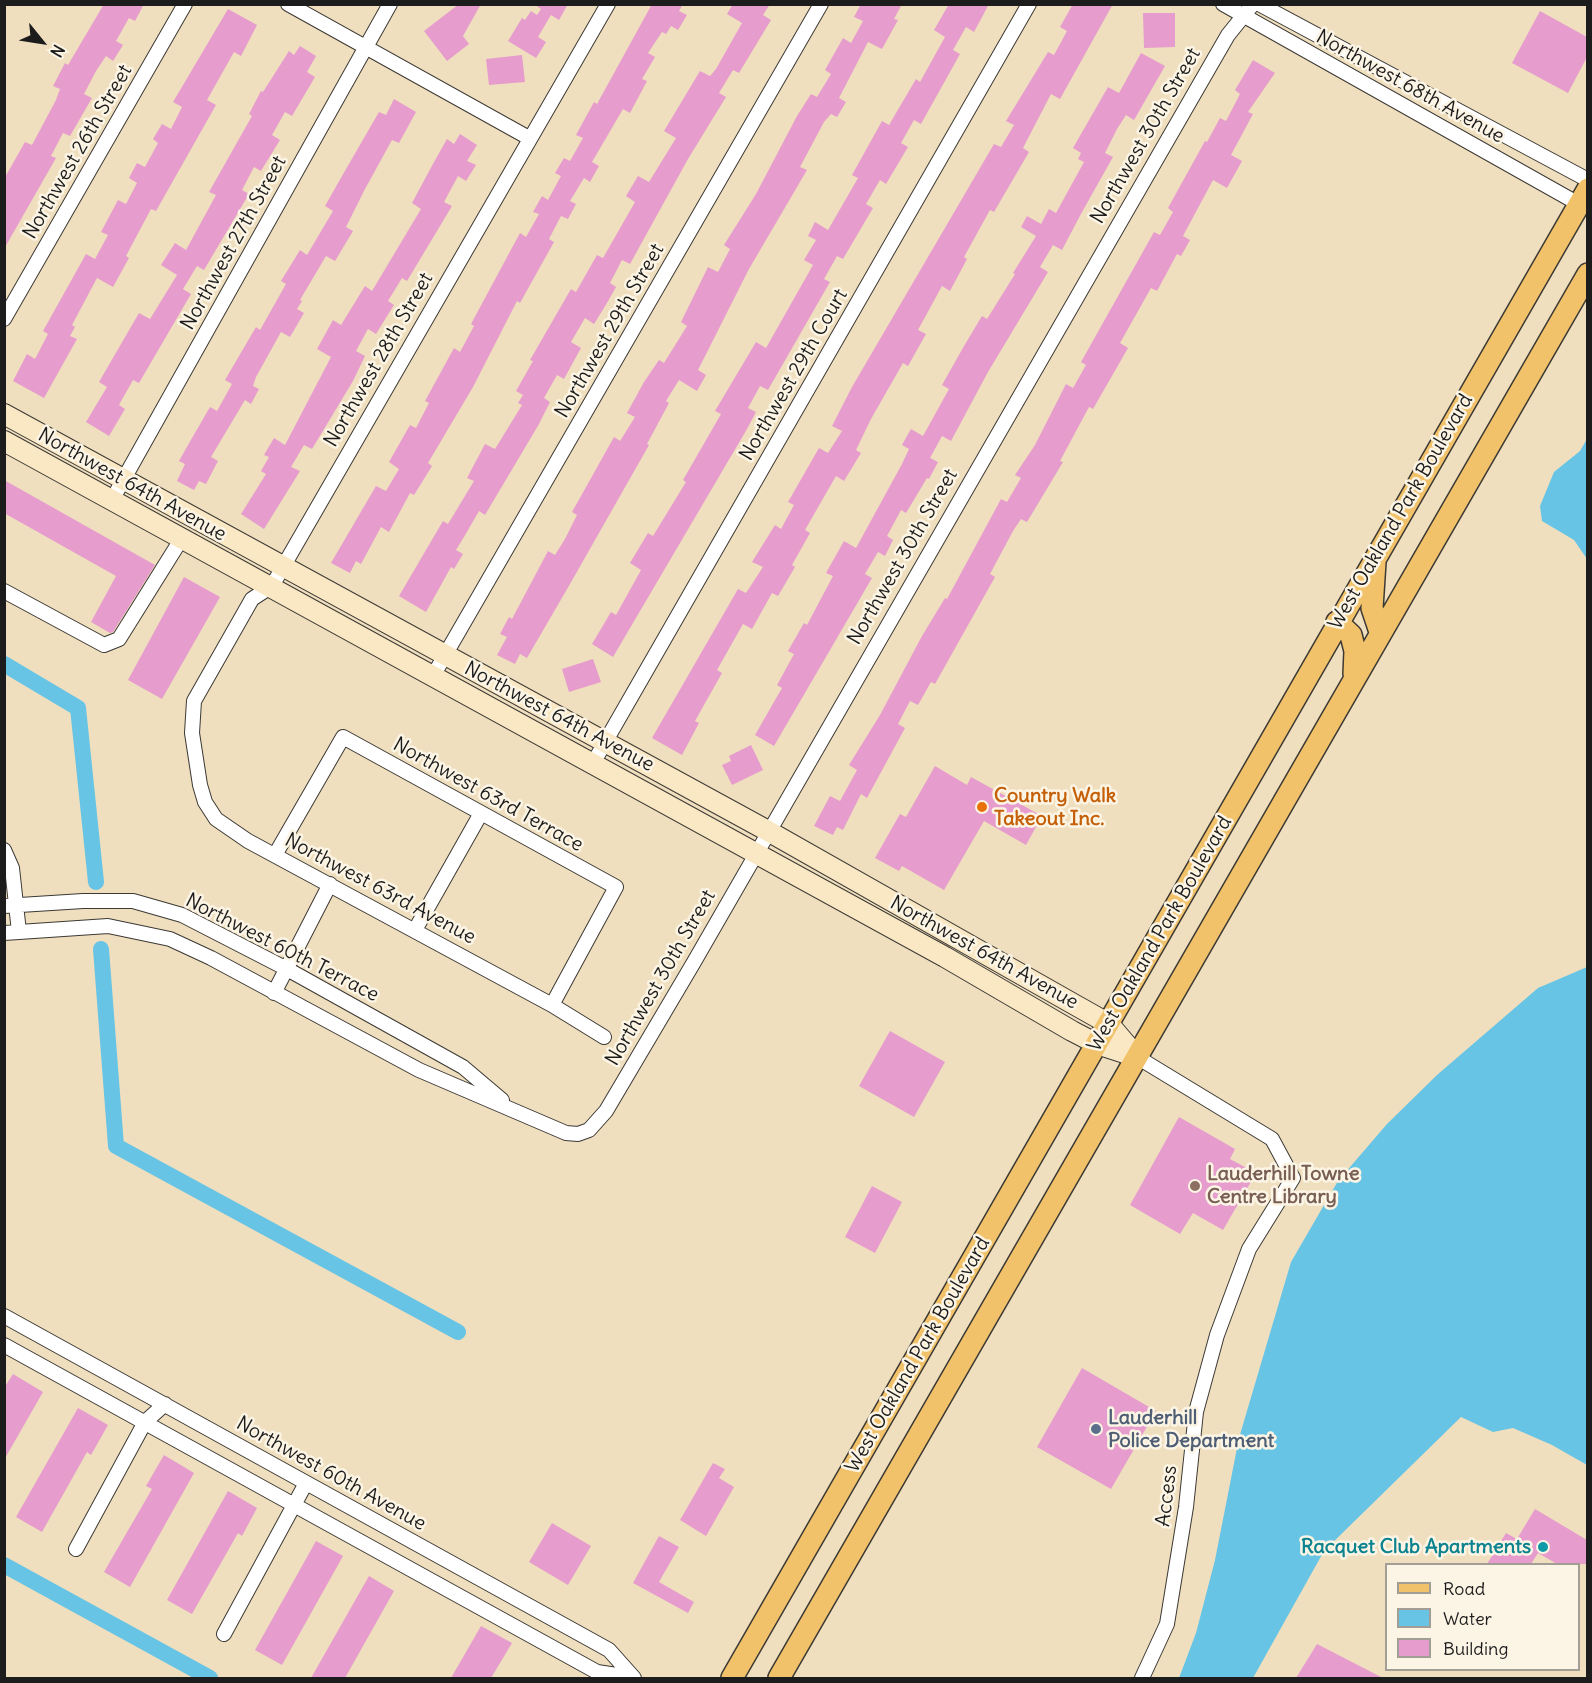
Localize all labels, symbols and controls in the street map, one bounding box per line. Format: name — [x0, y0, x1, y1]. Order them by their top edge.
north arrow — [12, 12, 72, 72]
street label: Northwest 68th Avenue — [1312, 25, 1508, 149]
text: N — [46, 41, 69, 61]
street label: Northwest 30th Street — [1086, 44, 1206, 228]
street label: Northwest 26th Street — [18, 61, 138, 243]
street label: Northwest 27th Street — [176, 152, 292, 334]
street label: Northwest 29th Street — [550, 240, 670, 422]
street label: Northwest 28th Street — [319, 269, 439, 451]
street label: Northwest 29th Court — [735, 285, 853, 465]
street label: West Oakland Park Boulevard — [1324, 390, 1478, 634]
street label: Northwest 64th Avenue — [34, 423, 230, 547]
street label: Northwest 30th Street — [843, 465, 963, 649]
street label: Northwest 64th Avenue — [460, 657, 658, 777]
street label: Northwest 63rd Terrace — [389, 733, 587, 857]
place label: Country Walk Takeout Inc. — [994, 784, 1116, 831]
marker: Country Walk Takeout Inc. — [975, 800, 989, 814]
street label: West Oakland Park Boulevard — [1083, 812, 1237, 1056]
street label: Northwest 63rd Avenue — [280, 828, 480, 950]
street label: Northwest 30th Street — [601, 886, 721, 1070]
street label: Northwest 60th Terrace — [181, 889, 383, 1007]
street label: Northwest 64th Avenue — [886, 891, 1082, 1015]
place label: Lauderhill Towne Centre Library — [1207, 1162, 1359, 1209]
marker: Lauderhill Towne Centre Library — [1188, 1179, 1202, 1193]
street label: West Oakland Park Boulevard — [841, 1233, 995, 1477]
place label: Lauderhill Police Department — [1108, 1406, 1274, 1453]
street label: Northwest 60th Avenue — [232, 1412, 430, 1536]
marker: Lauderhill Police Department — [1089, 1422, 1103, 1436]
street label: Access — [1151, 1464, 1183, 1528]
place label: Racquet Club Apartments — [1301, 1535, 1531, 1559]
marker: Racquet Club Apartments — [1536, 1540, 1550, 1554]
legend — [1385, 1563, 1580, 1671]
text: Road — [1443, 1577, 1485, 1600]
text: Water — [1443, 1607, 1492, 1630]
text: Building — [1443, 1637, 1508, 1660]

